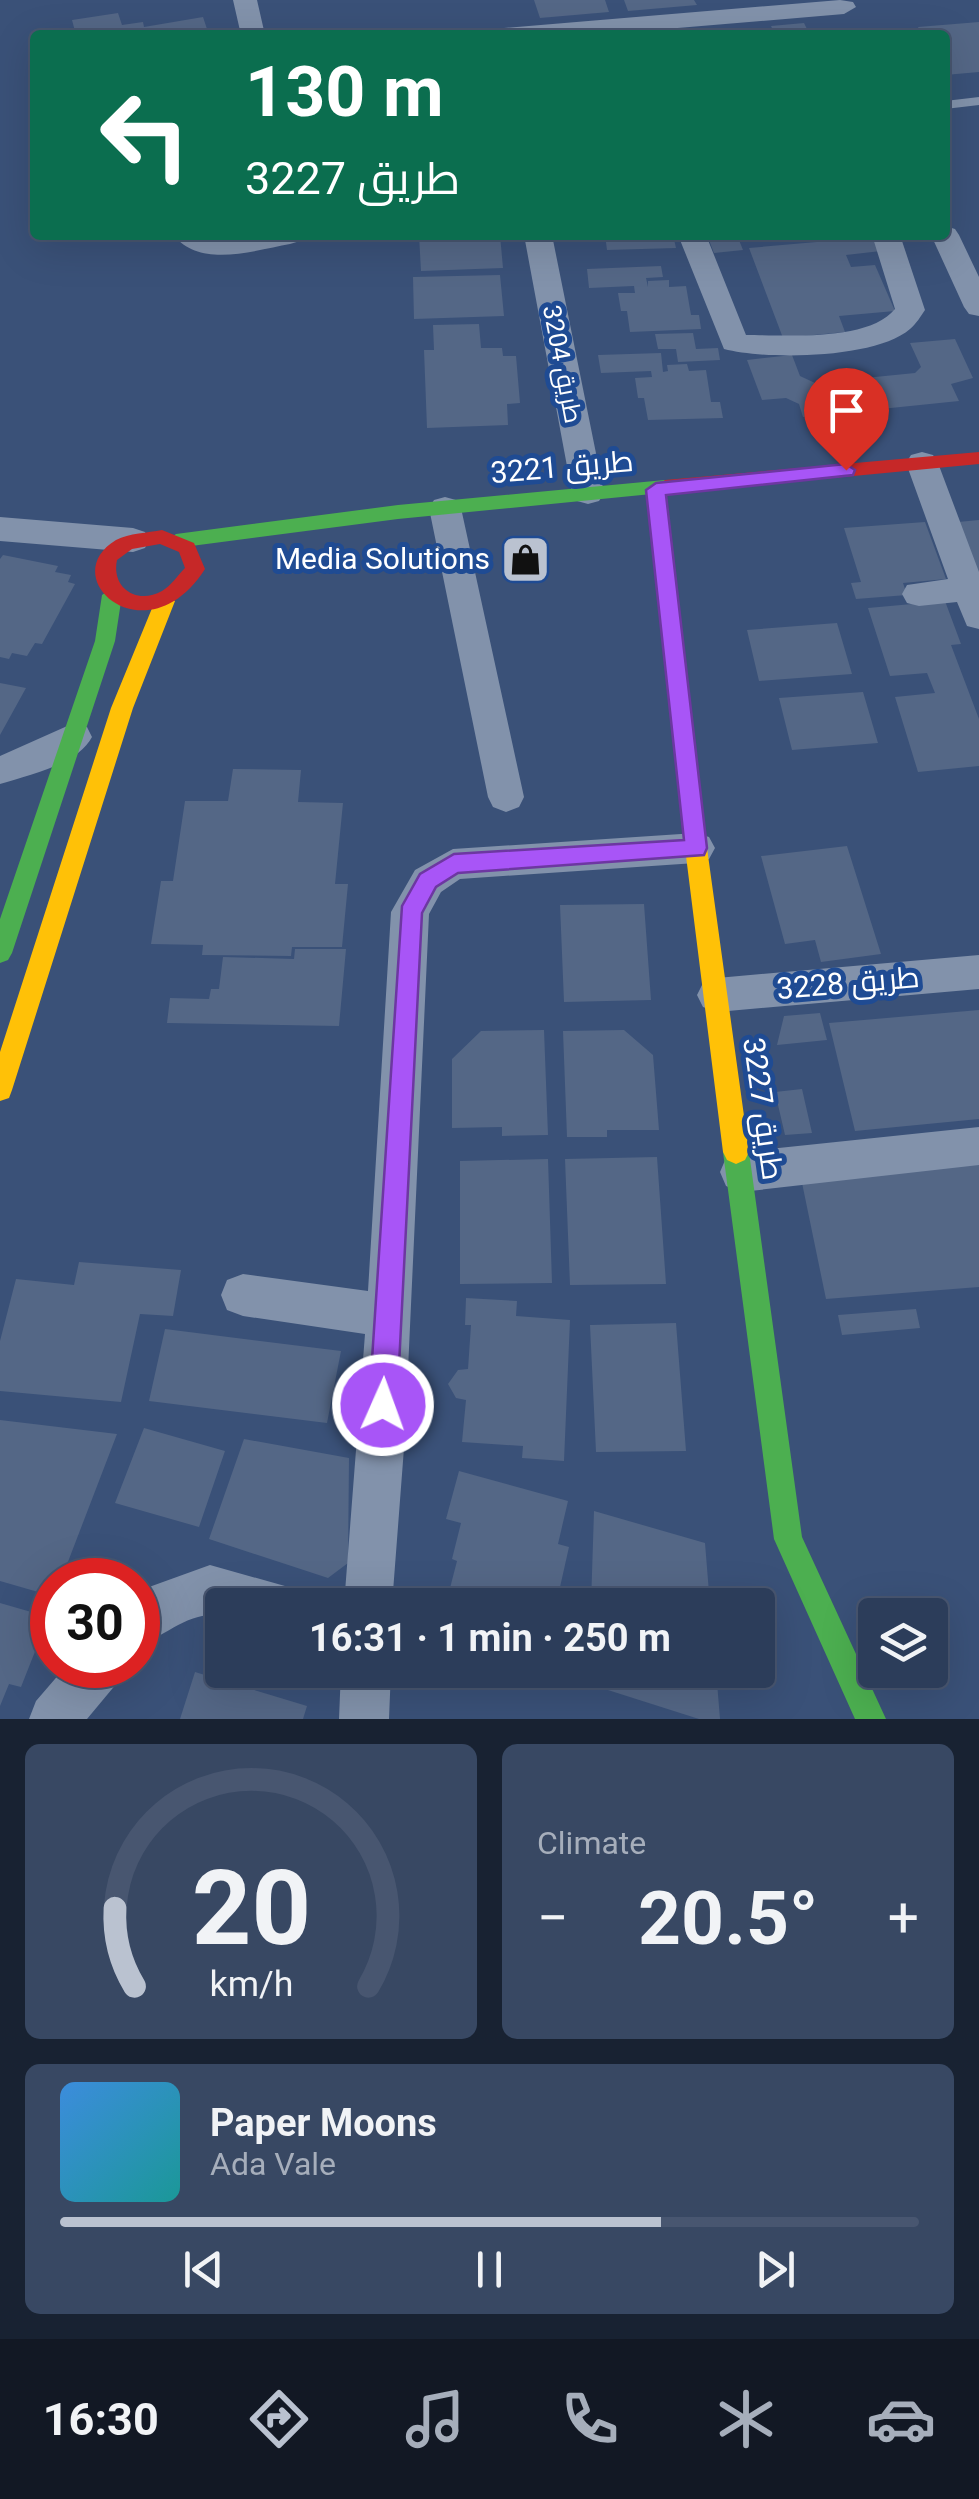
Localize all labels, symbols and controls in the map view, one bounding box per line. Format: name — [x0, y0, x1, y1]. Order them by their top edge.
text: 130 m — [245, 51, 444, 133]
icon: left — [80, 70, 210, 200]
text: طريق 3227 — [245, 152, 460, 205]
street label: طريق 3204 — [536, 303, 588, 426]
pin — [804, 368, 889, 471]
icon: arrive — [819, 383, 874, 438]
street label: طريق 3221 — [489, 443, 635, 491]
shop icon: Media Solutions — [499, 533, 551, 585]
place label: Media Solutions — [275, 541, 490, 576]
street label: طريق 3228 — [775, 959, 921, 1007]
street label: طريق 3227 — [735, 1035, 791, 1183]
position arrow — [331, 1353, 435, 1457]
speed limit sign: 30 — [30, 1558, 160, 1688]
map controls — [858, 1598, 948, 1688]
button: layers — [858, 1598, 948, 1688]
text: 16:31 · 1 min · 250 m — [309, 1616, 671, 1660]
text: Climate — [537, 1824, 646, 1862]
text: 20 — [191, 1848, 311, 1969]
text: 20.5° — [638, 1874, 818, 1962]
text: − — [537, 1886, 568, 1950]
text: + — [888, 1886, 919, 1950]
text: km/h — [209, 1963, 293, 2005]
text: Paper Moons — [210, 2101, 437, 2145]
text: Ada Vale — [210, 2145, 336, 2183]
icon: previous — [176, 2242, 231, 2297]
icon: pause — [462, 2242, 517, 2297]
icon: next — [748, 2242, 803, 2297]
icon: directions — [244, 2384, 314, 2454]
icon: music — [400, 2384, 470, 2454]
icon: phone — [555, 2384, 625, 2454]
icon: climate — [711, 2384, 781, 2454]
icon: car — [866, 2384, 936, 2454]
text: 16:30 — [43, 2393, 159, 2446]

